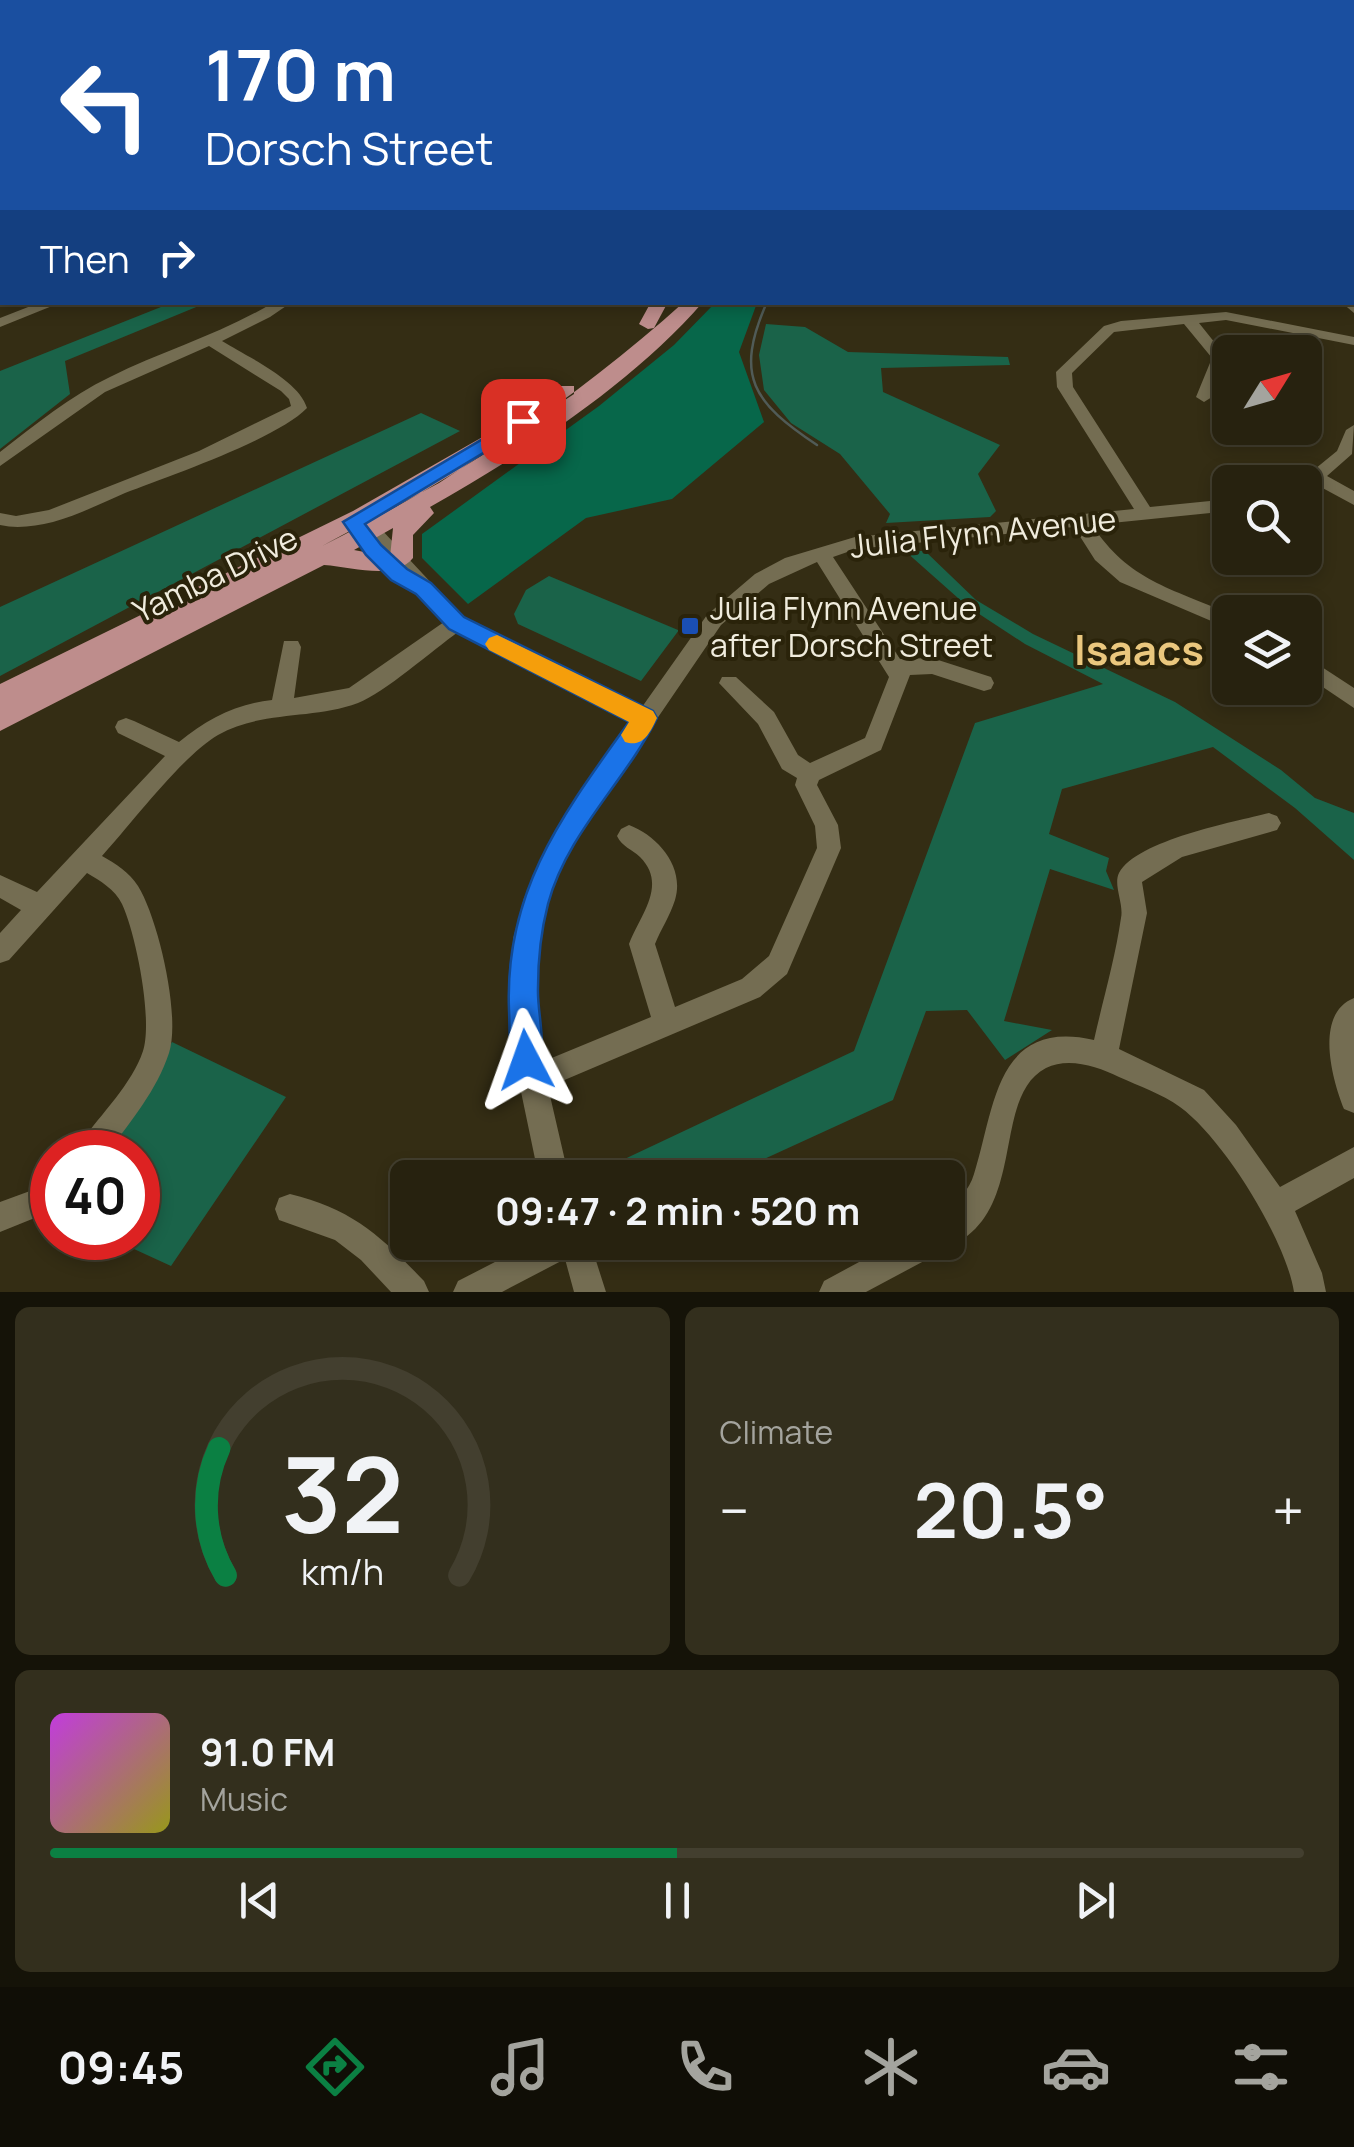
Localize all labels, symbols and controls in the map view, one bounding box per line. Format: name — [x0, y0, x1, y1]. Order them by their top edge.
text: 170 m — [205, 26, 396, 122]
icon: left — [40, 40, 170, 170]
text: Dorsch Street — [205, 117, 494, 179]
icon: right — [149, 230, 204, 285]
text: Then — [40, 232, 129, 284]
north arrow — [1212, 335, 1322, 445]
map controls — [1212, 335, 1322, 705]
pin — [481, 379, 566, 464]
icon: arrive — [496, 394, 551, 449]
button: search — [1212, 465, 1322, 575]
street label: Julia Flynn Avenue — [848, 496, 1118, 568]
street label: Yamba Drive — [125, 515, 305, 633]
place label: Julia Flynn Avenue after Dorsch Street — [710, 586, 993, 667]
button: layers — [1212, 595, 1322, 705]
marker: Julia Flynn Avenue after Dorsch Street — [679, 615, 701, 637]
district label: Isaacs — [1074, 620, 1204, 678]
position arrow — [474, 1008, 578, 1112]
speed limit sign: 40 — [30, 1130, 160, 1260]
text: 09:47 · 2 min · 520 m — [495, 1184, 860, 1236]
text: Climate — [720, 1410, 833, 1454]
text: 32 — [281, 1422, 403, 1564]
text: 20.5° — [914, 1458, 1108, 1561]
text: − — [720, 1472, 749, 1548]
text: + — [1272, 1472, 1304, 1548]
text: km/h — [301, 1547, 384, 1596]
text: 91.0 FM — [200, 1725, 335, 1777]
text: Music — [200, 1777, 288, 1821]
icon: previous — [232, 1873, 287, 1928]
icon: pause — [650, 1873, 705, 1928]
icon: next — [1068, 1873, 1123, 1928]
icon: directions — [300, 2032, 370, 2102]
icon: music — [485, 2032, 555, 2102]
icon: phone — [670, 2032, 740, 2102]
icon: climate — [856, 2032, 926, 2102]
icon: car — [1041, 2032, 1111, 2102]
icon: filters — [1226, 2032, 1296, 2102]
text: 09:45 — [58, 2036, 184, 2098]

